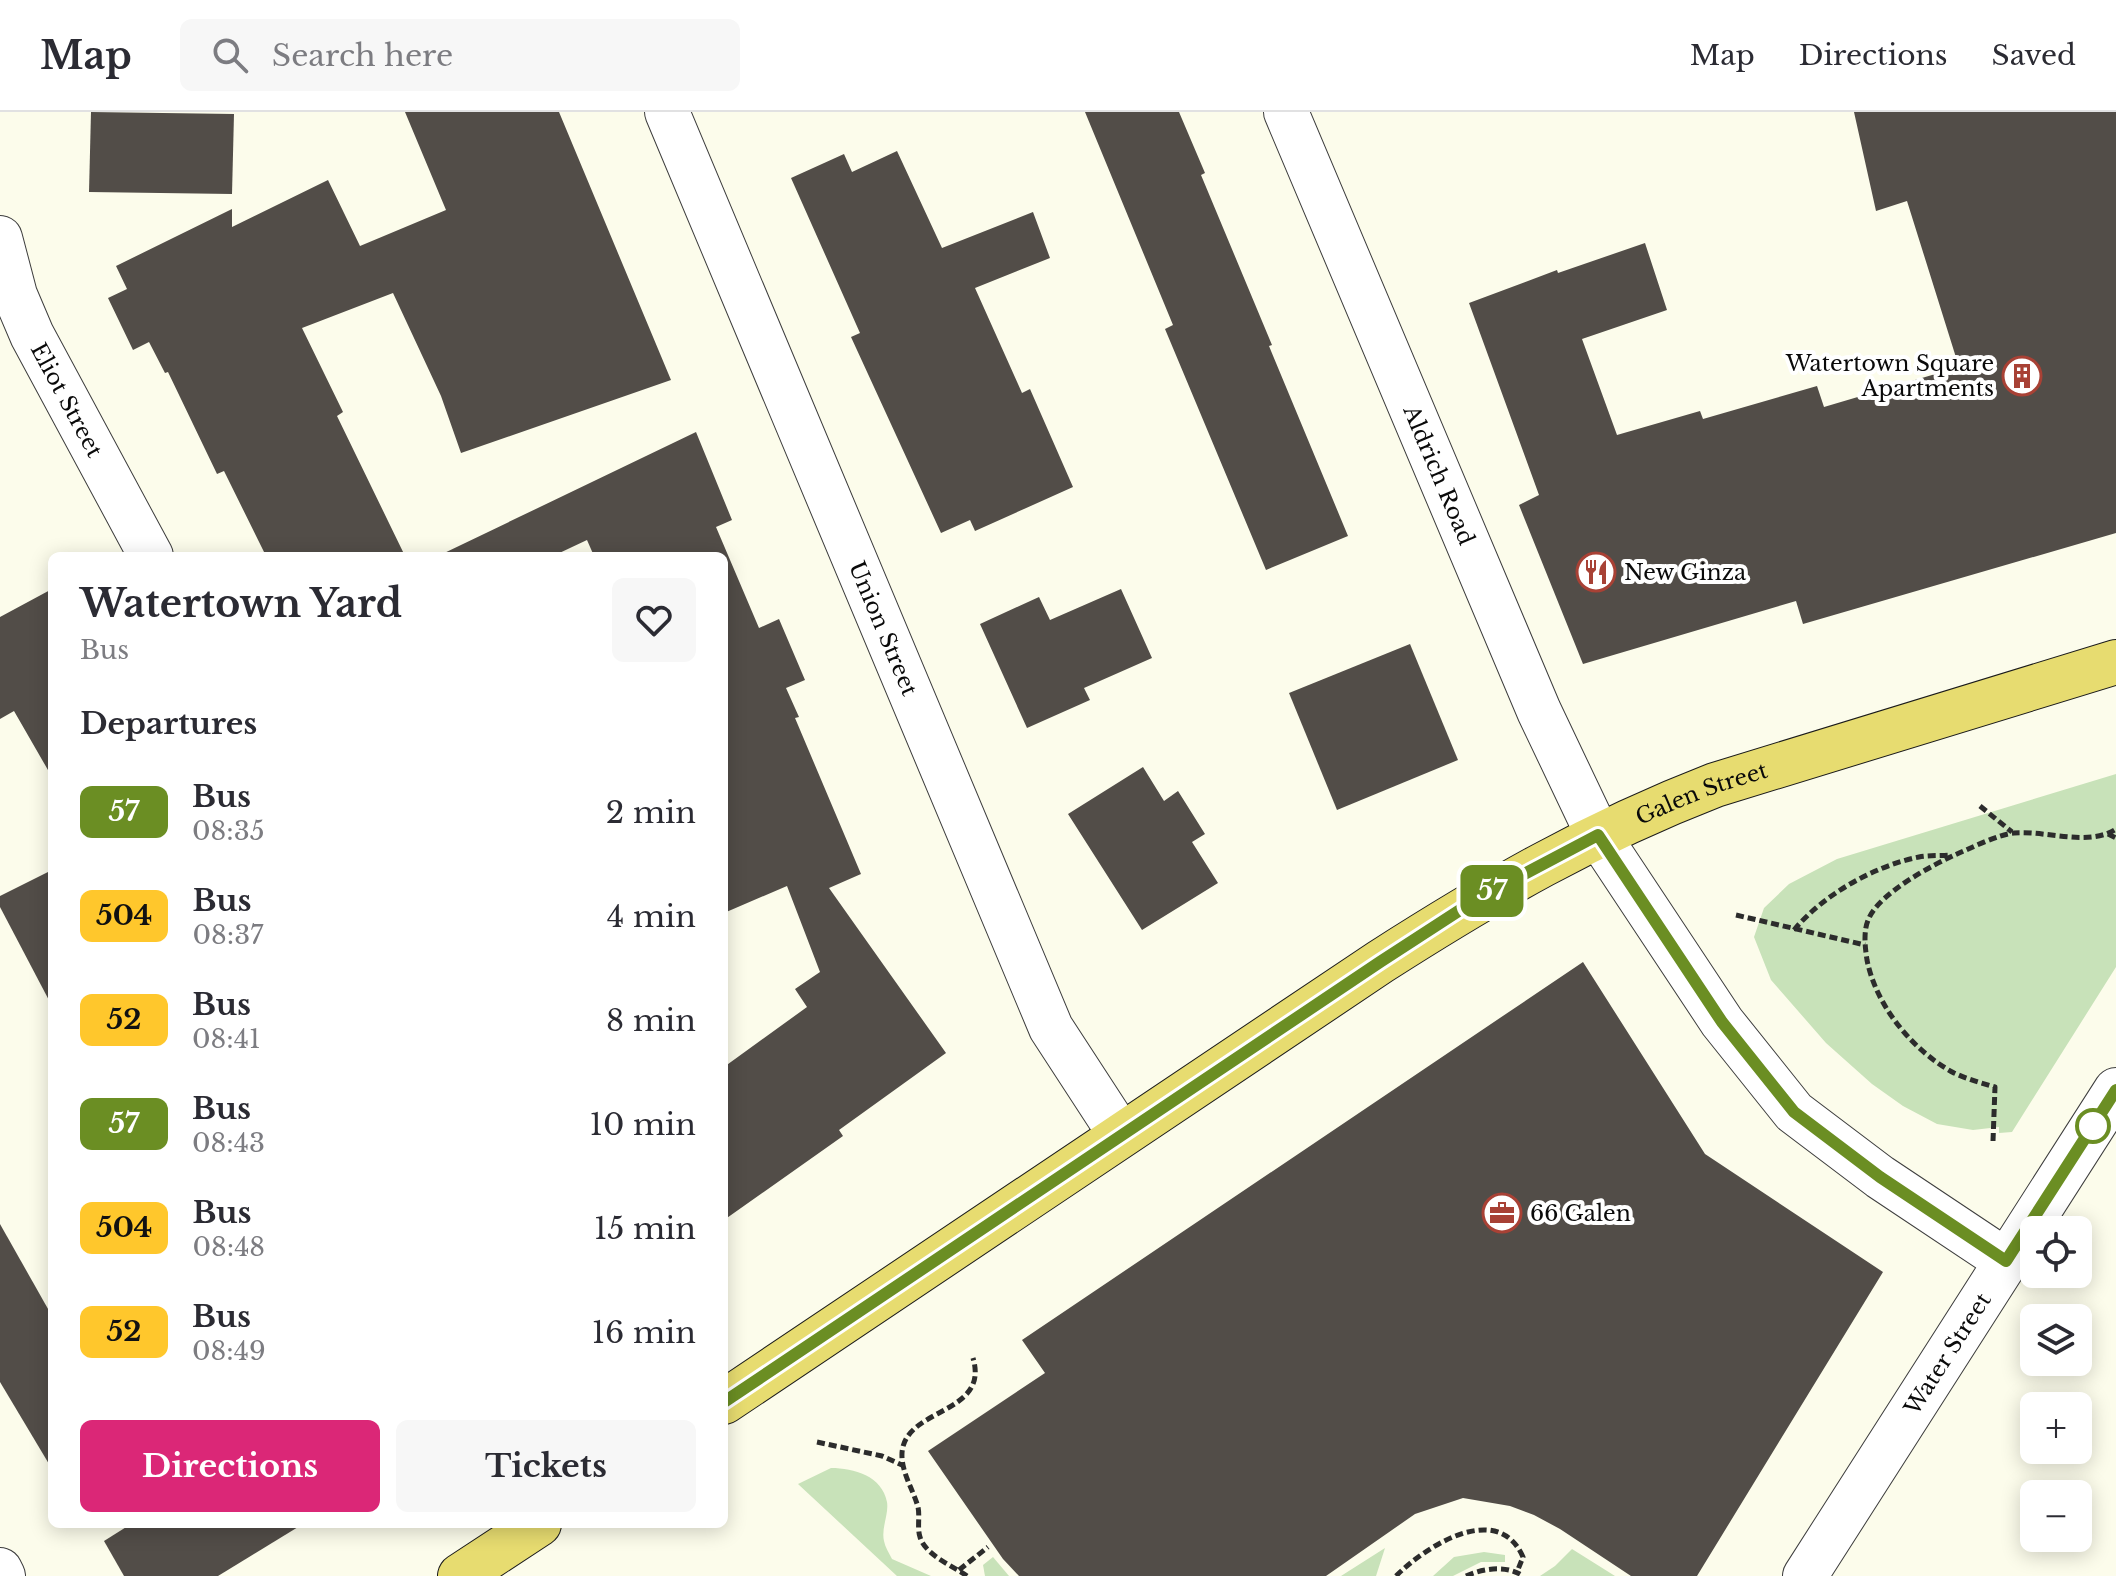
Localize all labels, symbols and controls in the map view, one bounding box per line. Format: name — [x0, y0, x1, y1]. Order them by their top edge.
search box — [180, 19, 740, 91]
text: Map — [40, 32, 132, 79]
icon: search — [208, 33, 252, 77]
text: Search here — [272, 37, 453, 74]
text: Map — [1690, 38, 1755, 73]
text: Directions — [1799, 38, 1948, 73]
text: Saved — [1992, 38, 2076, 73]
street label: Eliot Street — [25, 338, 109, 462]
place label: Watertown Square Apartments — [1785, 350, 1994, 402]
building icon: Watertown Square Apartments — [2001, 355, 2043, 397]
street label: Aldrich Road — [1397, 400, 1480, 549]
restaurant icon: New Ginza — [1575, 551, 1617, 593]
street label: Union Street — [843, 557, 923, 700]
place label: New Ginza — [1624, 559, 1747, 586]
button: heart — [612, 578, 696, 662]
text: Watertown Yard — [80, 580, 402, 627]
text: Bus — [80, 634, 129, 666]
text: Departures — [80, 705, 257, 742]
street label: Galen Street — [1631, 757, 1771, 831]
text: Bus — [192, 778, 251, 815]
text: 57 — [108, 794, 140, 829]
text: 2 min — [606, 794, 696, 831]
text: 08:35 — [192, 815, 265, 847]
line badge: 57 — [1456, 865, 1528, 917]
text: 57 — [1476, 873, 1508, 908]
text: Bus — [192, 882, 251, 919]
text: 504 — [96, 898, 152, 933]
text: 4 min — [607, 898, 696, 935]
text: 08:37 — [192, 919, 263, 951]
text: Bus — [192, 986, 251, 1023]
text: 52 — [107, 1002, 141, 1037]
text: 8 min — [606, 1002, 696, 1039]
text: 08:41 — [192, 1023, 261, 1055]
text: Bus — [192, 1090, 251, 1127]
text: 57 — [108, 1106, 140, 1141]
text: 10 min — [590, 1106, 696, 1143]
unlabelled marker — [2076, 1109, 2110, 1143]
text: 08:43 — [192, 1127, 265, 1159]
office icon: 66 Galen — [1481, 1192, 1523, 1234]
text: Bus — [192, 1194, 251, 1231]
place label: 66 Galen — [1530, 1200, 1631, 1227]
text: 504 — [96, 1210, 152, 1245]
text: 15 min — [594, 1210, 696, 1247]
map controls — [2020, 1216, 2092, 1552]
button: locate — [2020, 1216, 2092, 1288]
text: 08:48 — [192, 1231, 265, 1263]
street label: Water Street — [1898, 1287, 1997, 1421]
text: Bus — [192, 1298, 251, 1335]
button: layers — [2020, 1304, 2092, 1376]
text: 52 — [107, 1314, 141, 1349]
text: 16 min — [592, 1314, 696, 1351]
text: 08:49 — [192, 1335, 266, 1367]
button: + — [2020, 1392, 2092, 1464]
button: Directions — [80, 1420, 380, 1512]
button: Tickets — [396, 1420, 696, 1512]
button: − — [2020, 1480, 2092, 1552]

